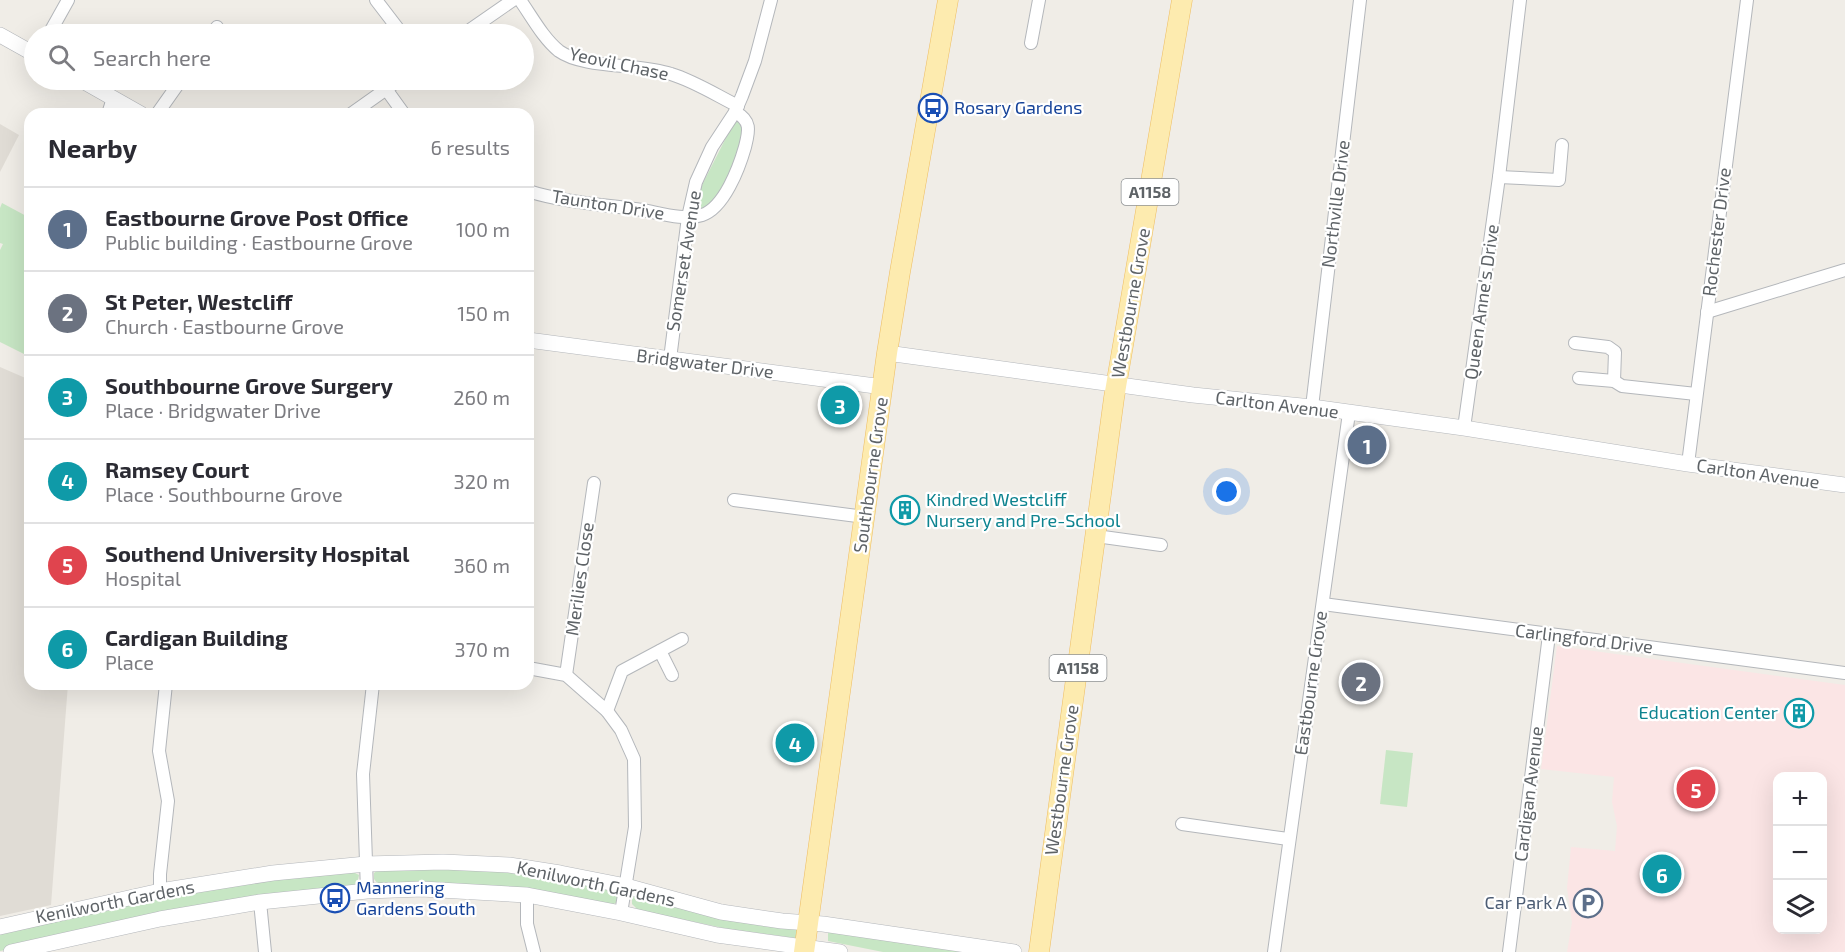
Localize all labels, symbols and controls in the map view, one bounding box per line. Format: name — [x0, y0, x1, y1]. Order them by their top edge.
search box — [24, 24, 534, 90]
icon: search — [45, 41, 78, 74]
street label: Yeovil Chase — [567, 42, 671, 84]
text: Search here — [93, 44, 211, 70]
bus stop icon: Rosary Gardens — [917, 92, 949, 124]
place label: Rosary Gardens — [954, 96, 1082, 118]
text: Nearby — [48, 132, 137, 163]
text: 6 results — [430, 135, 510, 159]
street label: Northville Drive — [1316, 139, 1354, 269]
street label: Rochester Drive — [1697, 166, 1735, 297]
road number: A1158 — [1122, 179, 1178, 205]
street label: Taunton Drive — [550, 184, 666, 224]
street label: Somerset Avenue — [661, 189, 705, 333]
text: Eastbourne Grove Post Office — [105, 204, 408, 230]
text: 1 — [63, 217, 72, 241]
text: 100 m — [456, 217, 510, 241]
street label: Queen Anne's Drive — [1459, 223, 1503, 381]
street label: Westbourne Grove — [1106, 226, 1154, 380]
text: Public building · Eastbourne Grove — [105, 230, 413, 254]
text: St Peter, Westcliff — [105, 288, 293, 314]
text: 2 — [62, 301, 73, 325]
text: 150 m — [457, 301, 510, 325]
text: Church · Eastbourne Grove — [105, 314, 344, 338]
street label: Bridgwater Drive — [635, 344, 775, 382]
text: Southbourne Grove Surgery — [105, 372, 393, 398]
pin: 3 — [820, 382, 860, 428]
text: 3 — [62, 385, 73, 409]
text: 260 m — [453, 385, 510, 409]
street label: Carlton Avenue — [1214, 386, 1340, 422]
street label: Southbourne Grove — [848, 395, 892, 554]
text: Place · Bridgwater Drive — [105, 398, 321, 422]
pin: 1 — [1348, 422, 1386, 468]
street label: Carlton Avenue — [1695, 453, 1821, 493]
text: Ramsey Court — [105, 456, 249, 482]
text: 4 — [61, 469, 74, 493]
text: 320 m — [454, 469, 510, 493]
your location — [1212, 477, 1241, 506]
text: Place · Southbourne Grove — [105, 482, 343, 506]
place label: Kindred Westcliff Nursery and Pre-School — [926, 488, 1121, 531]
building icon: Kindred Westcliff Nursery and Pre-School — [889, 494, 921, 526]
street label: Merilies Close — [560, 521, 598, 637]
text: Southend University Hospital — [105, 540, 410, 566]
text: 5 — [62, 553, 73, 577]
text: 360 m — [453, 553, 510, 577]
text: Hospital — [105, 566, 181, 590]
street label: Eastbourne Grove — [1289, 609, 1331, 756]
street label: Carlingford Drive — [1514, 619, 1654, 657]
text: Cardigan Building — [105, 624, 288, 650]
text: 6 — [62, 637, 73, 661]
text: 370 m — [455, 637, 510, 661]
text: Place — [105, 650, 154, 674]
road number: A1158 — [1050, 655, 1106, 681]
pin: 2 — [1342, 660, 1380, 704]
building icon: Education Center — [1783, 697, 1815, 729]
place label: Education Center — [1639, 701, 1778, 723]
street label: Westbourne Grove — [1040, 703, 1082, 857]
pin: 4 — [776, 720, 814, 766]
street label: Cardigan Avenue — [1509, 725, 1547, 863]
pin: 5 — [1676, 766, 1716, 812]
map controls — [1773, 772, 1827, 934]
button: + — [1773, 772, 1827, 826]
button: − — [1773, 826, 1827, 880]
pin: 6 — [1642, 852, 1682, 896]
street label: Kenilworth Gardens — [515, 855, 677, 911]
street label: Kenilworth Gardens — [33, 875, 196, 927]
place label: Mannering Gardens South — [356, 876, 476, 919]
button: layers — [1773, 880, 1827, 934]
bus stop icon: Mannering Gardens South — [319, 882, 351, 914]
parking icon: Car Park A — [1572, 887, 1604, 919]
place label: Car Park A — [1485, 891, 1568, 913]

